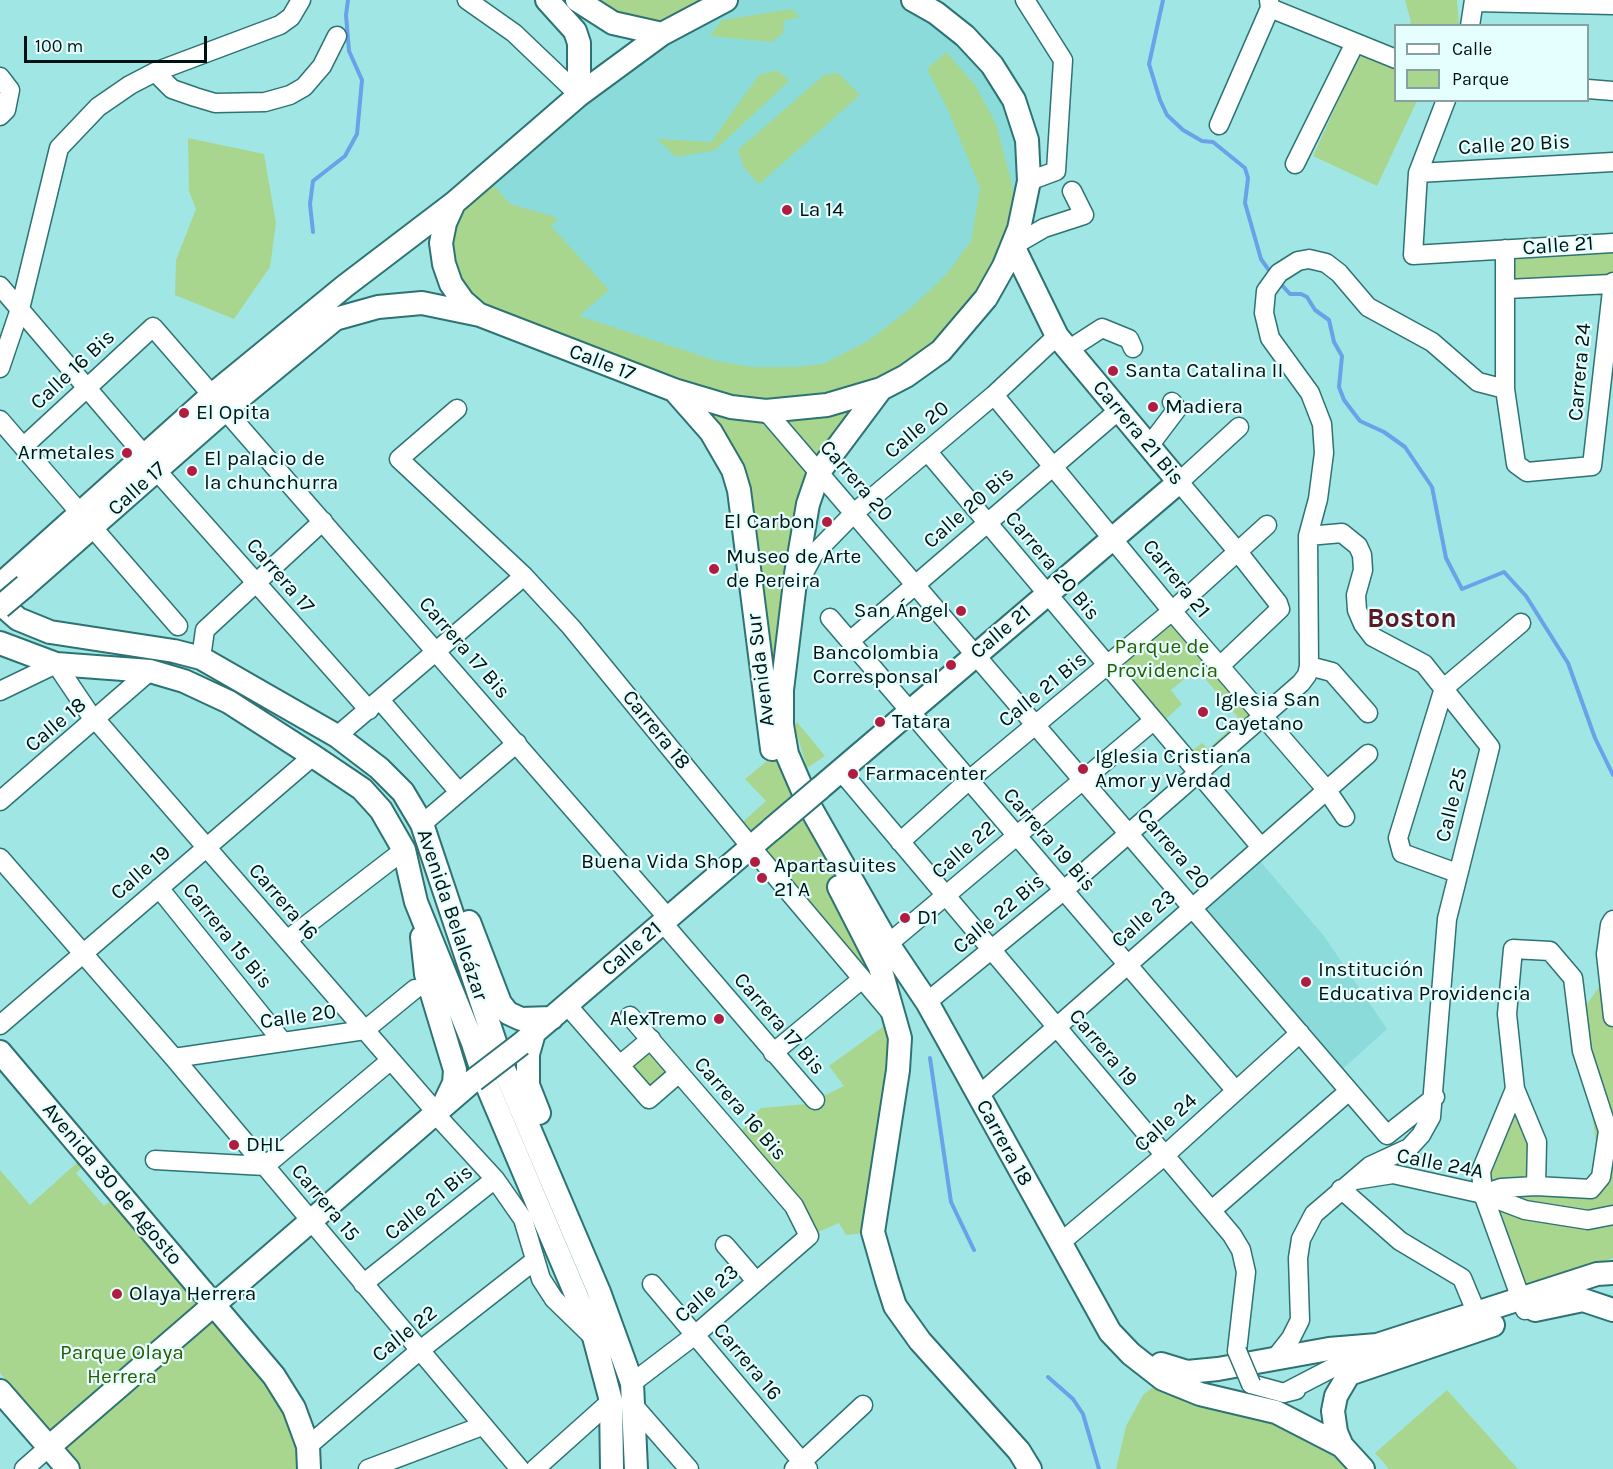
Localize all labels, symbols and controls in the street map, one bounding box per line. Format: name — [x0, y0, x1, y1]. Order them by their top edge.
scale bar — [27, 24, 210, 62]
legend — [1394, 24, 1589, 102]
text: 100 m — [35, 35, 83, 57]
text: Calle — [1452, 38, 1492, 60]
text: Parque — [1452, 68, 1509, 90]
street label: Calle 20 Bis — [1457, 129, 1571, 161]
place label: La 14 — [799, 197, 844, 223]
marker: La 14 — [780, 203, 794, 217]
street label: Calle 21 — [1522, 231, 1594, 261]
street label: Carrera 24 — [1563, 322, 1597, 422]
street label: Calle 16 Bis — [26, 325, 120, 415]
street label: Calle 17 — [565, 339, 639, 387]
place label: Santa Catalina II — [1125, 358, 1283, 384]
marker: Santa Catalina II — [1106, 364, 1120, 378]
street label: Carrera 21 Bis — [1087, 375, 1189, 491]
place label: Madiera — [1165, 394, 1243, 420]
street label: Calle 20 — [880, 396, 954, 464]
place label: El Opita — [196, 400, 270, 426]
marker: Madiera — [1146, 400, 1160, 414]
marker: El Opita — [177, 406, 191, 420]
street label: Carrera 20 — [814, 435, 898, 527]
place label: Armetales — [18, 440, 115, 466]
marker: Armetales — [120, 446, 134, 460]
place label: El palacio de la chunchurra — [204, 446, 338, 496]
street label: Calle 17 — [103, 457, 171, 521]
street label: Calle 20 Bis — [918, 462, 1020, 554]
marker: El palacio de la chunchurra — [185, 464, 199, 478]
street label: Carrera 20 Bis — [999, 506, 1105, 626]
place label: El Carbon — [724, 509, 815, 535]
marker: El Carbon — [820, 515, 834, 529]
street label: Carrera 17 — [241, 533, 319, 619]
street label: Carrera 21 — [1137, 535, 1215, 623]
place label: Museo de Arte de Pereira — [726, 544, 861, 594]
marker: Museo de Arte de Pereira — [707, 562, 721, 576]
street label: Carrera 17 Bis — [413, 592, 515, 704]
place label: San Ángel — [854, 598, 949, 624]
street label: Calle 21 — [966, 600, 1036, 664]
district label: Boston — [1367, 603, 1457, 635]
marker: San Ángel — [954, 604, 968, 618]
street label: Avenida Sur — [742, 612, 780, 728]
park label: Parque de Providencia — [1106, 634, 1218, 684]
place label: Bancolombia Corresponsal — [812, 640, 939, 690]
street label: Calle 21 Bis — [994, 647, 1092, 733]
marker: Bancolombia Corresponsal — [944, 658, 958, 672]
street label: Carrera 18 — [617, 685, 695, 775]
place label: Iglesia San Cayetano — [1215, 687, 1320, 737]
street label: Calle 18 — [20, 692, 92, 758]
marker: Iglesia San Cayetano — [1196, 705, 1210, 719]
place label: Tatara — [892, 709, 951, 735]
marker: Tatara — [873, 715, 887, 729]
place label: Iglesia Cristiana Amor y Verdad — [1095, 744, 1251, 794]
place label: Farmacenter — [865, 761, 986, 787]
marker: Iglesia Cristiana Amor y Verdad — [1076, 762, 1090, 776]
street label: Calle 25 — [1431, 765, 1473, 845]
marker: Farmacenter — [846, 767, 860, 781]
street label: Carrera 19 Bis — [997, 783, 1101, 897]
street label: Carrera 20 — [1131, 803, 1215, 895]
street label: Calle 22 — [927, 815, 1001, 885]
street label: Avenida Belalcázar — [411, 826, 493, 1004]
street label: Calle 19 — [106, 840, 176, 906]
place label: Buena Vida Shop — [581, 849, 743, 875]
place label: Apartasuites 21 A — [774, 853, 897, 903]
marker: Buena Vida Shop — [748, 855, 762, 869]
street label: Carrera 16 — [243, 858, 323, 946]
street label: Calle 22 Bis — [948, 868, 1050, 960]
marker: Apartasuites 21 A — [755, 871, 769, 885]
street label: Carrera 15 Bis — [177, 878, 277, 994]
street label: Calle 23 — [1107, 884, 1181, 954]
place label: D1 — [917, 905, 938, 931]
marker: D1 — [898, 911, 912, 925]
street label: Calle 21 — [597, 916, 667, 982]
place label: Institución Educativa Providencia — [1318, 957, 1531, 1007]
street label: Carrera 17 Bis — [728, 968, 830, 1080]
marker: Institución Educativa Providencia — [1299, 975, 1313, 989]
street label: Calle 20 — [258, 999, 338, 1035]
street label: Carrera 19 — [1063, 1004, 1143, 1092]
place label: AlexTremo — [610, 1006, 707, 1032]
marker: AlexTremo — [712, 1012, 726, 1026]
street label: Carrera 16 Bis — [688, 1052, 792, 1166]
street label: Calle 24 — [1129, 1088, 1203, 1158]
street label: Carrera 18 — [970, 1096, 1038, 1190]
street label: Avenida 30 de Agosto — [37, 1097, 187, 1271]
place label: DHL — [246, 1132, 284, 1158]
marker: DHL — [227, 1138, 241, 1152]
street label: Calle 24A — [1394, 1143, 1486, 1185]
street label: Carrera 15 — [285, 1159, 365, 1247]
street label: Calle 21 Bis — [380, 1160, 478, 1246]
street label: Calle 23 — [670, 1259, 744, 1329]
place label: Olaya Herrera — [129, 1281, 256, 1307]
marker: Olaya Herrera — [110, 1287, 124, 1301]
street label: Calle 22 — [367, 1300, 443, 1368]
street label: Carrera 16 — [707, 1318, 787, 1406]
park label: Parque Olaya Herrera — [60, 1340, 184, 1390]

